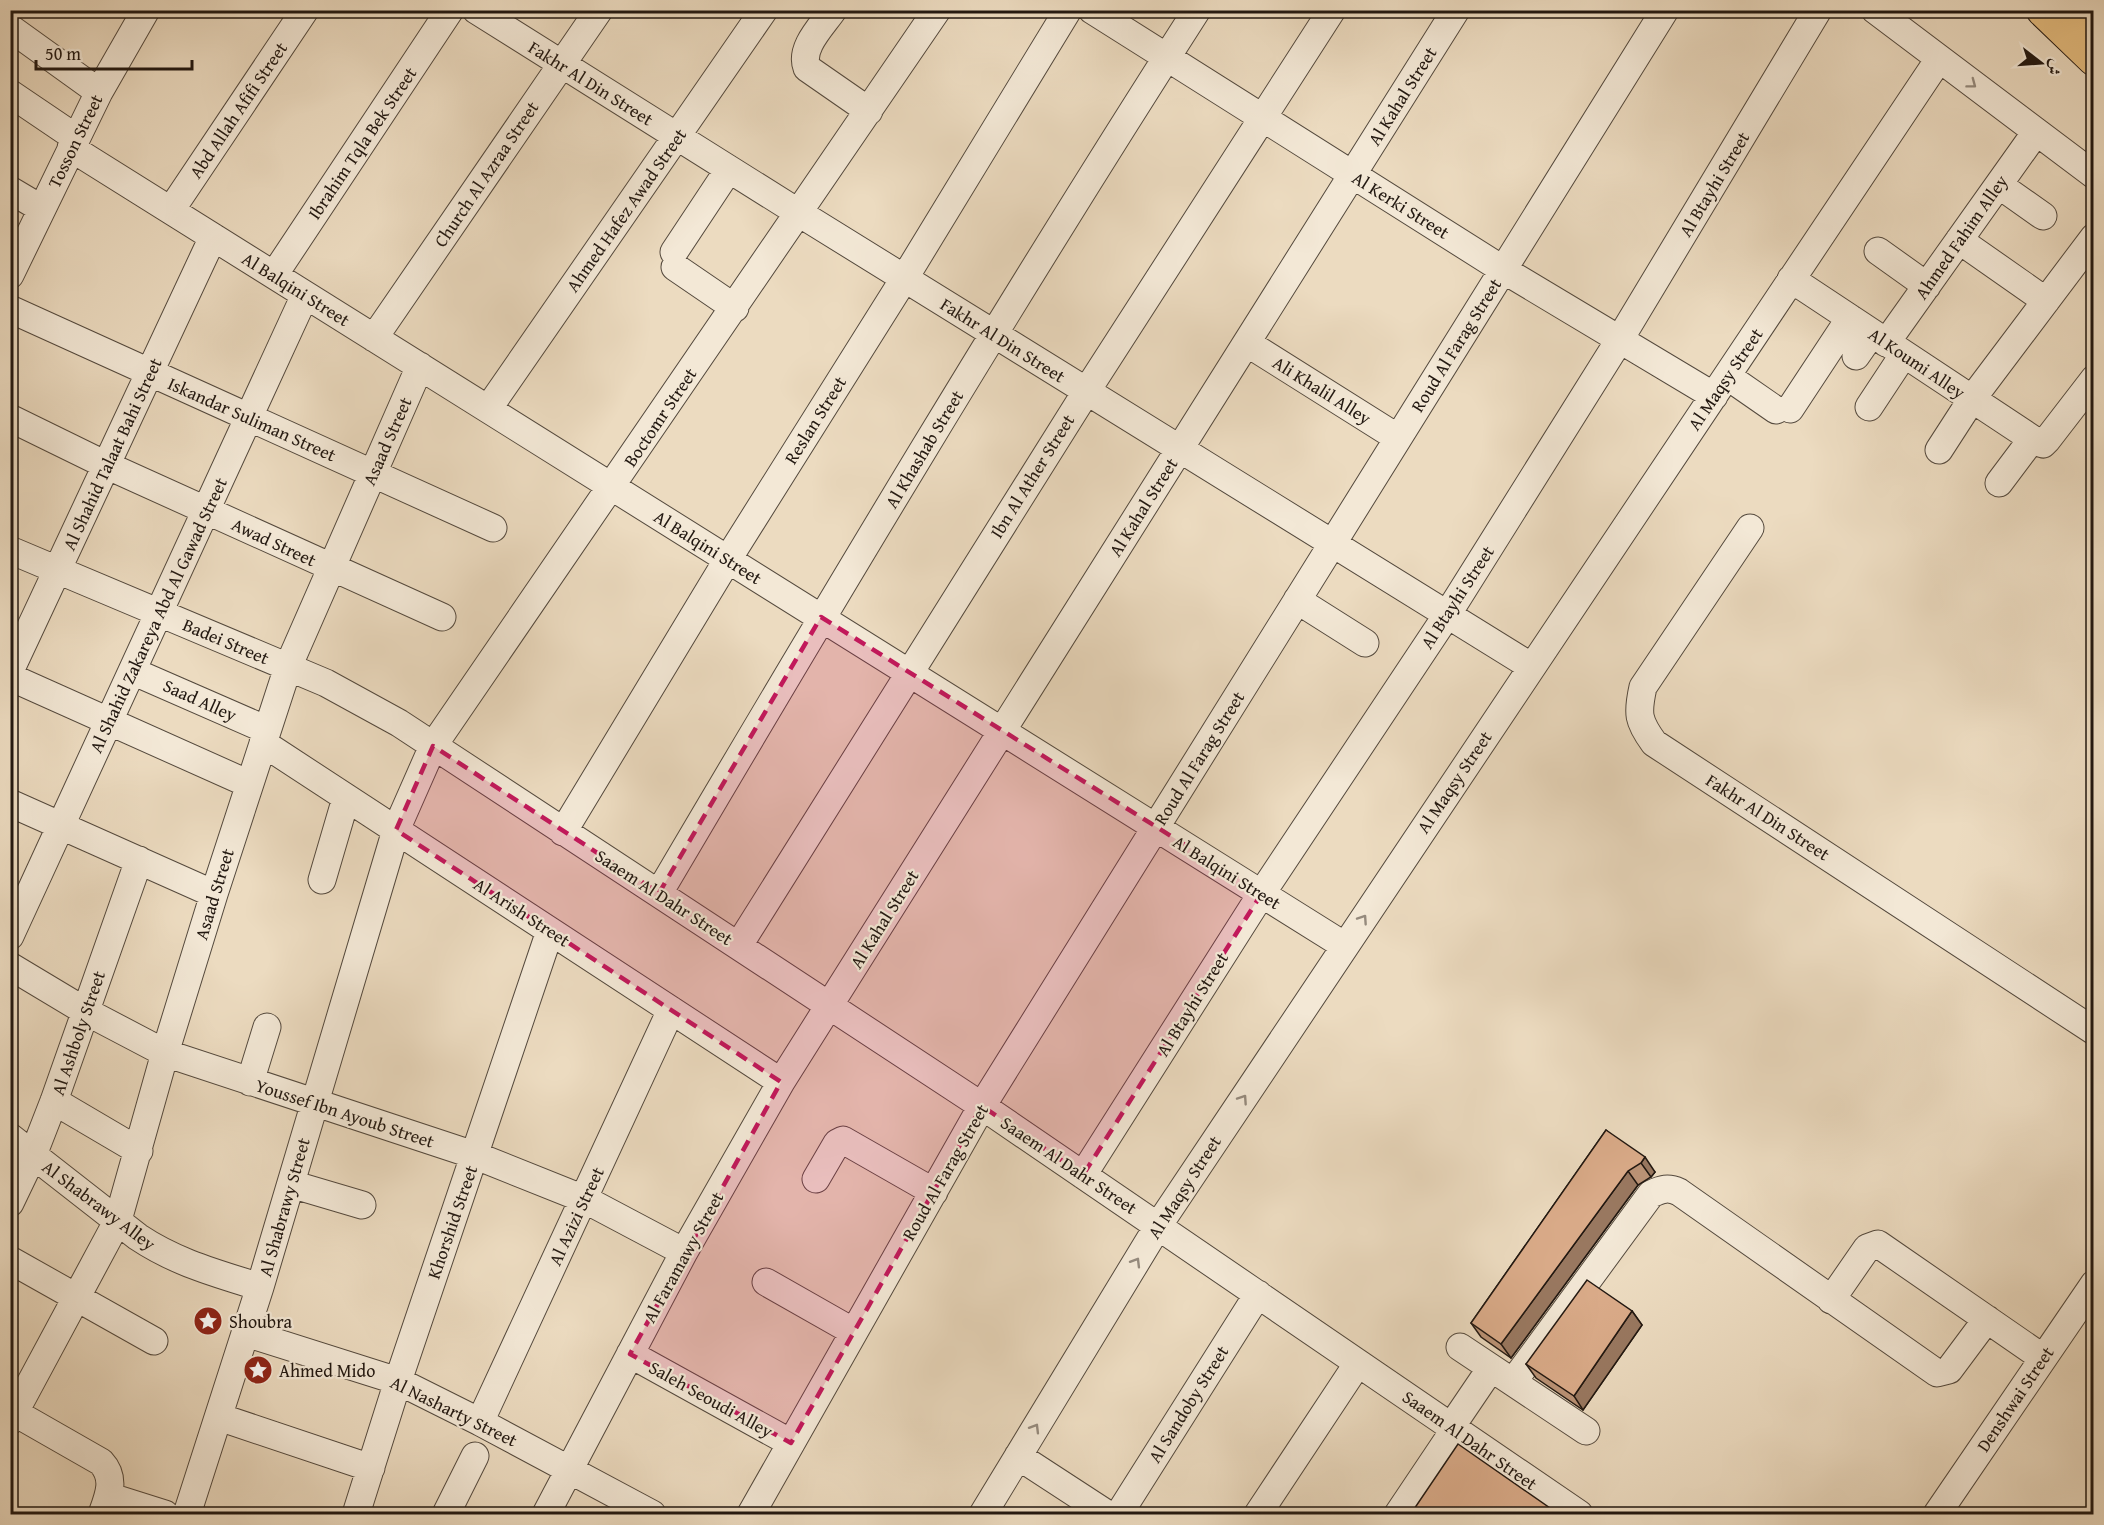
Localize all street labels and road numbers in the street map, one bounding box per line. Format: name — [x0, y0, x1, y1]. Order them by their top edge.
street label: Fakhr Al Din Street — [523, 34, 659, 133]
street label: Abd Allah Afifi Street — [182, 36, 294, 184]
street label: Al Kahal Street — [1361, 41, 1444, 151]
street label: Ibrahim Tqla Bek Street — [301, 61, 424, 225]
street label: Tosson Street — [41, 89, 110, 193]
street label: Church Al Azraa Street — [427, 95, 545, 252]
street label: Ahmed Hafez Awad Street — [559, 122, 693, 297]
street label: Al Btayhi Street — [1672, 126, 1756, 242]
street label: Al Kerki Street — [1347, 164, 1455, 246]
street label: Ahmed Fahim Alley — [1908, 169, 2014, 305]
street label: Al Balqini Street — [237, 245, 356, 333]
street label: Roud Al Farag Street — [1404, 272, 1508, 417]
street label: Fakhr Al Din Street — [935, 291, 1071, 390]
street label: Al Koumi Alley — [1863, 321, 1971, 405]
street label: Al Maqsy Street — [1681, 322, 1770, 436]
street label: Ali Khalil Alley — [1267, 349, 1377, 431]
street label: Al Shahid Talaat Bahi Street — [55, 353, 169, 555]
street label: Boctomr Street — [617, 361, 704, 472]
street label: Iskandar Suliman Street — [164, 370, 341, 468]
street label: Reslan Street — [777, 370, 853, 469]
street label: Al Khashab Street — [878, 384, 970, 513]
street label: Asaad Street — [356, 392, 419, 490]
street label: Ibn Al Ather Street — [983, 408, 1081, 543]
street label: Al Kahal Street — [1102, 452, 1185, 562]
street label: Al Shahid Zakareya Abd Al Gawad Street — [82, 472, 234, 757]
street label: Al Balqini Street — [649, 503, 768, 591]
street label: Awad Street — [227, 511, 321, 574]
street label: Al Btayhi Street — [1413, 539, 1501, 654]
street label: Badei Street — [179, 611, 274, 672]
street label: Saad Alley — [159, 672, 241, 728]
street label: Roud Al Farag Street — [1147, 685, 1251, 830]
street label: Al Maqsy Street — [1410, 725, 1499, 839]
street label: Fakhr Al Din Street — [1701, 767, 1836, 868]
street label: Al Balqini Street — [1168, 828, 1287, 916]
street label: Saaem Al Dahr Street — [590, 842, 739, 952]
street label: Asaad Street — [187, 844, 241, 943]
street label: Al Kahal Street — [843, 864, 926, 974]
street label: Al Arish Street — [468, 871, 576, 954]
street label: Al Btayhi Street — [1149, 946, 1235, 1061]
street label: Al Ashboly Street — [44, 966, 112, 1099]
street label: Youssef Ibn Ayoub Street — [252, 1071, 438, 1155]
street label: Roud Al Farag Street — [895, 1098, 995, 1245]
street label: Saaem Al Dahr Street — [995, 1109, 1143, 1221]
street label: Al Maqsy Street — [1140, 1130, 1228, 1244]
street label: Al Shabrawy Street — [251, 1134, 317, 1280]
street label: Al Shabrawy Alley — [36, 1153, 162, 1257]
street label: Khorshid Street — [420, 1161, 484, 1283]
street label: Al Azizi Street — [541, 1162, 611, 1270]
street label: Al Faramawy Street — [636, 1186, 731, 1328]
street label: Al Sandoby Street — [1141, 1340, 1235, 1468]
street label: Denshwai Street — [1970, 1340, 2061, 1457]
street label: Saleh Seoudi Alley — [644, 1354, 778, 1444]
street label: Al Nasharty Street — [386, 1369, 523, 1454]
street label: Saaem Al Dahr Street — [1397, 1383, 1544, 1497]

